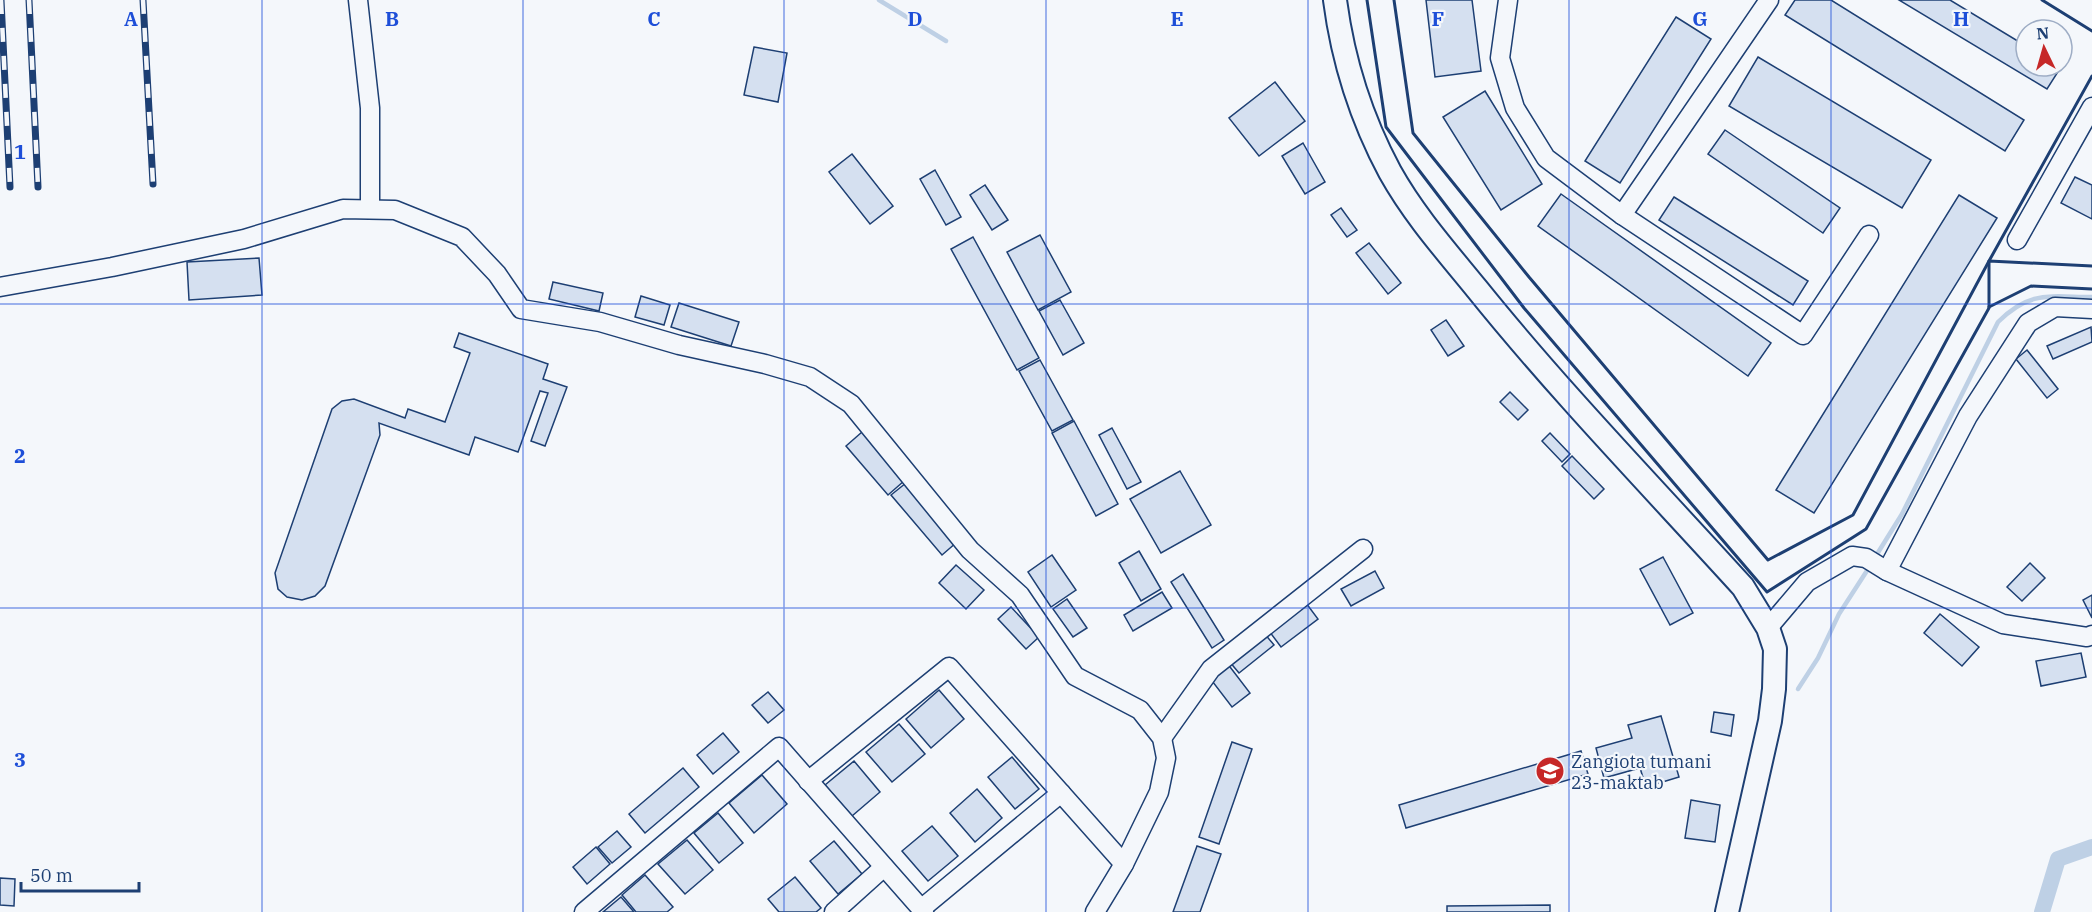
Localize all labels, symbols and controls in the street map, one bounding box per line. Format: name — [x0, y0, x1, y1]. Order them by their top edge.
text: A — [124, 5, 138, 32]
text: B — [385, 5, 399, 32]
text: C — [647, 5, 661, 32]
text: D — [907, 5, 923, 32]
text: E — [1170, 5, 1184, 32]
text: F — [1432, 5, 1444, 32]
text: G — [1692, 5, 1708, 32]
text: H — [1953, 5, 1969, 32]
north arrow — [2014, 18, 2074, 78]
text: N — [2036, 23, 2050, 44]
text: 1 — [14, 138, 26, 165]
text: 2 — [14, 442, 26, 469]
text: 3 — [14, 746, 26, 773]
place label: Zangiota tumani 23-maktab — [1571, 750, 1712, 794]
school or university icon: Zangiota tumani 23-maktab — [1534, 755, 1566, 787]
scale bar — [21, 855, 140, 893]
text: 50 m — [30, 864, 73, 887]

